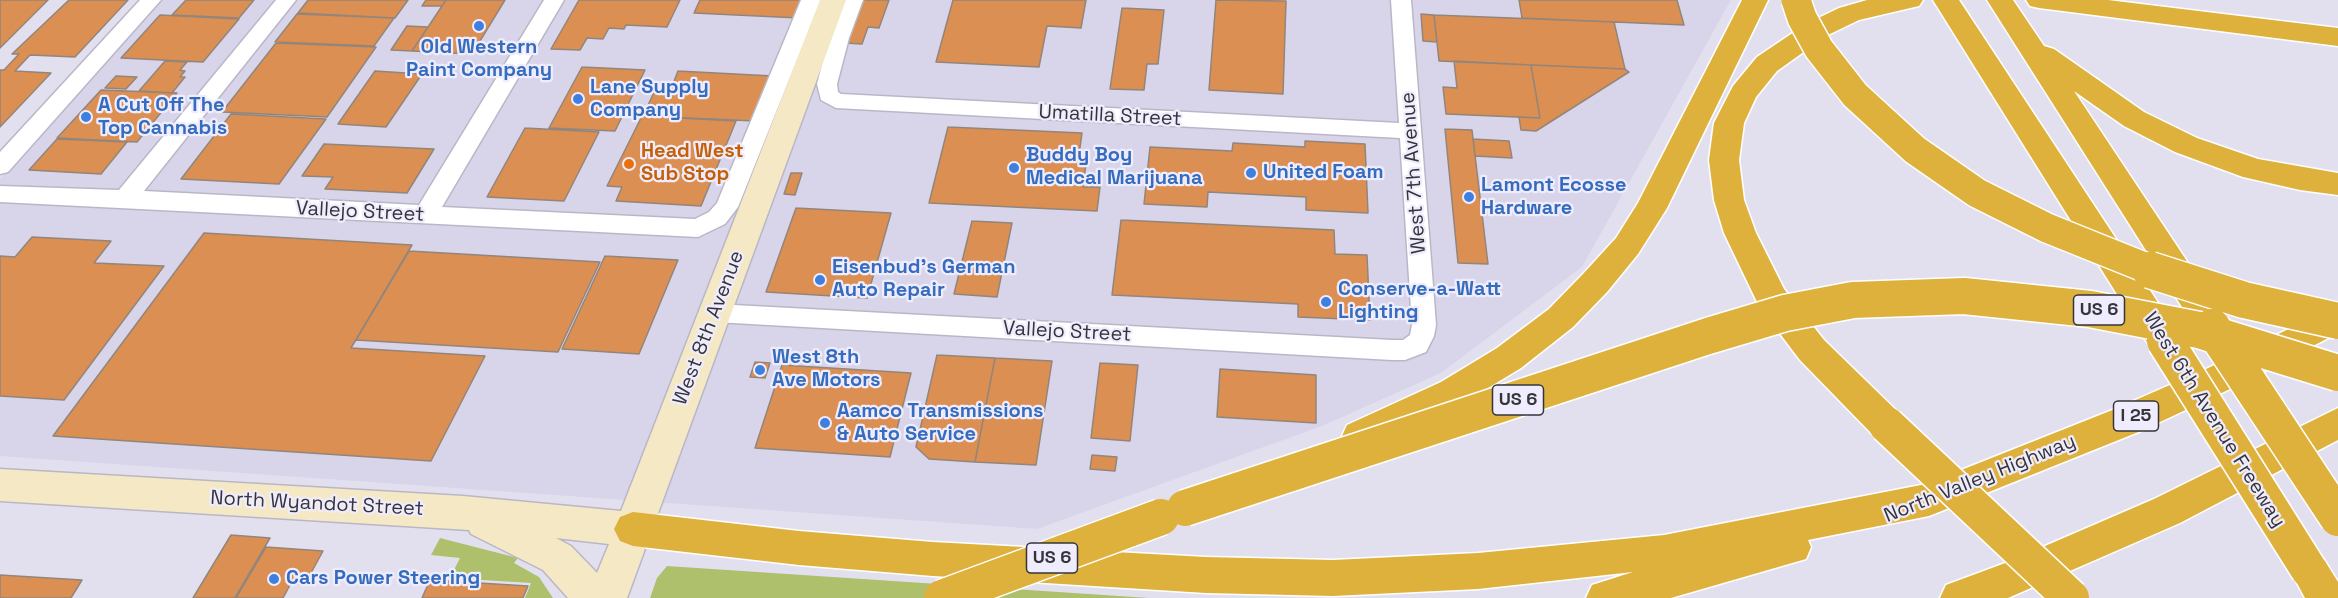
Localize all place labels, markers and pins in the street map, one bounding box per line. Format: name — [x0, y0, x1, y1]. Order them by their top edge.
marker: Old Western Paint Company — [472, 19, 486, 33]
place label: Old Western Paint Company — [406, 36, 552, 83]
place label: Lane Supply Company — [590, 76, 709, 123]
marker: Lane Supply Company — [571, 92, 585, 106]
place label: A Cut Off The Top Cannabis — [98, 94, 227, 141]
marker: A Cut Off The Top Cannabis — [79, 110, 93, 124]
place label: Head West Sub Stop — [641, 140, 744, 187]
place label: Buddy Boy Medical Marijuana — [1026, 144, 1202, 191]
marker: Head West Sub Stop — [622, 157, 636, 171]
marker: Buddy Boy Medical Marijuana — [1007, 161, 1021, 175]
place label: United Foam — [1263, 161, 1384, 185]
marker: United Foam — [1244, 166, 1258, 180]
place label: Lamont Ecosse Hardware — [1481, 174, 1626, 221]
marker: Lamont Ecosse Hardware — [1462, 190, 1476, 204]
place label: Eisenbud's German Auto Repair — [832, 256, 1015, 303]
marker: Eisenbud's German Auto Repair — [813, 273, 827, 287]
place label: Conserve-a-Watt Lighting — [1338, 278, 1501, 325]
marker: Conserve-a-Watt Lighting — [1319, 295, 1333, 309]
place label: West 8th Ave Motors — [772, 346, 880, 393]
marker: West 8th Ave Motors — [753, 363, 767, 377]
place label: Aamco Transmissions & Auto Service — [837, 400, 1044, 447]
marker: Aamco Transmissions & Auto Service — [818, 416, 832, 430]
place label: Cars Power Steering — [286, 567, 480, 591]
marker: Cars Power Steering — [267, 572, 281, 586]

